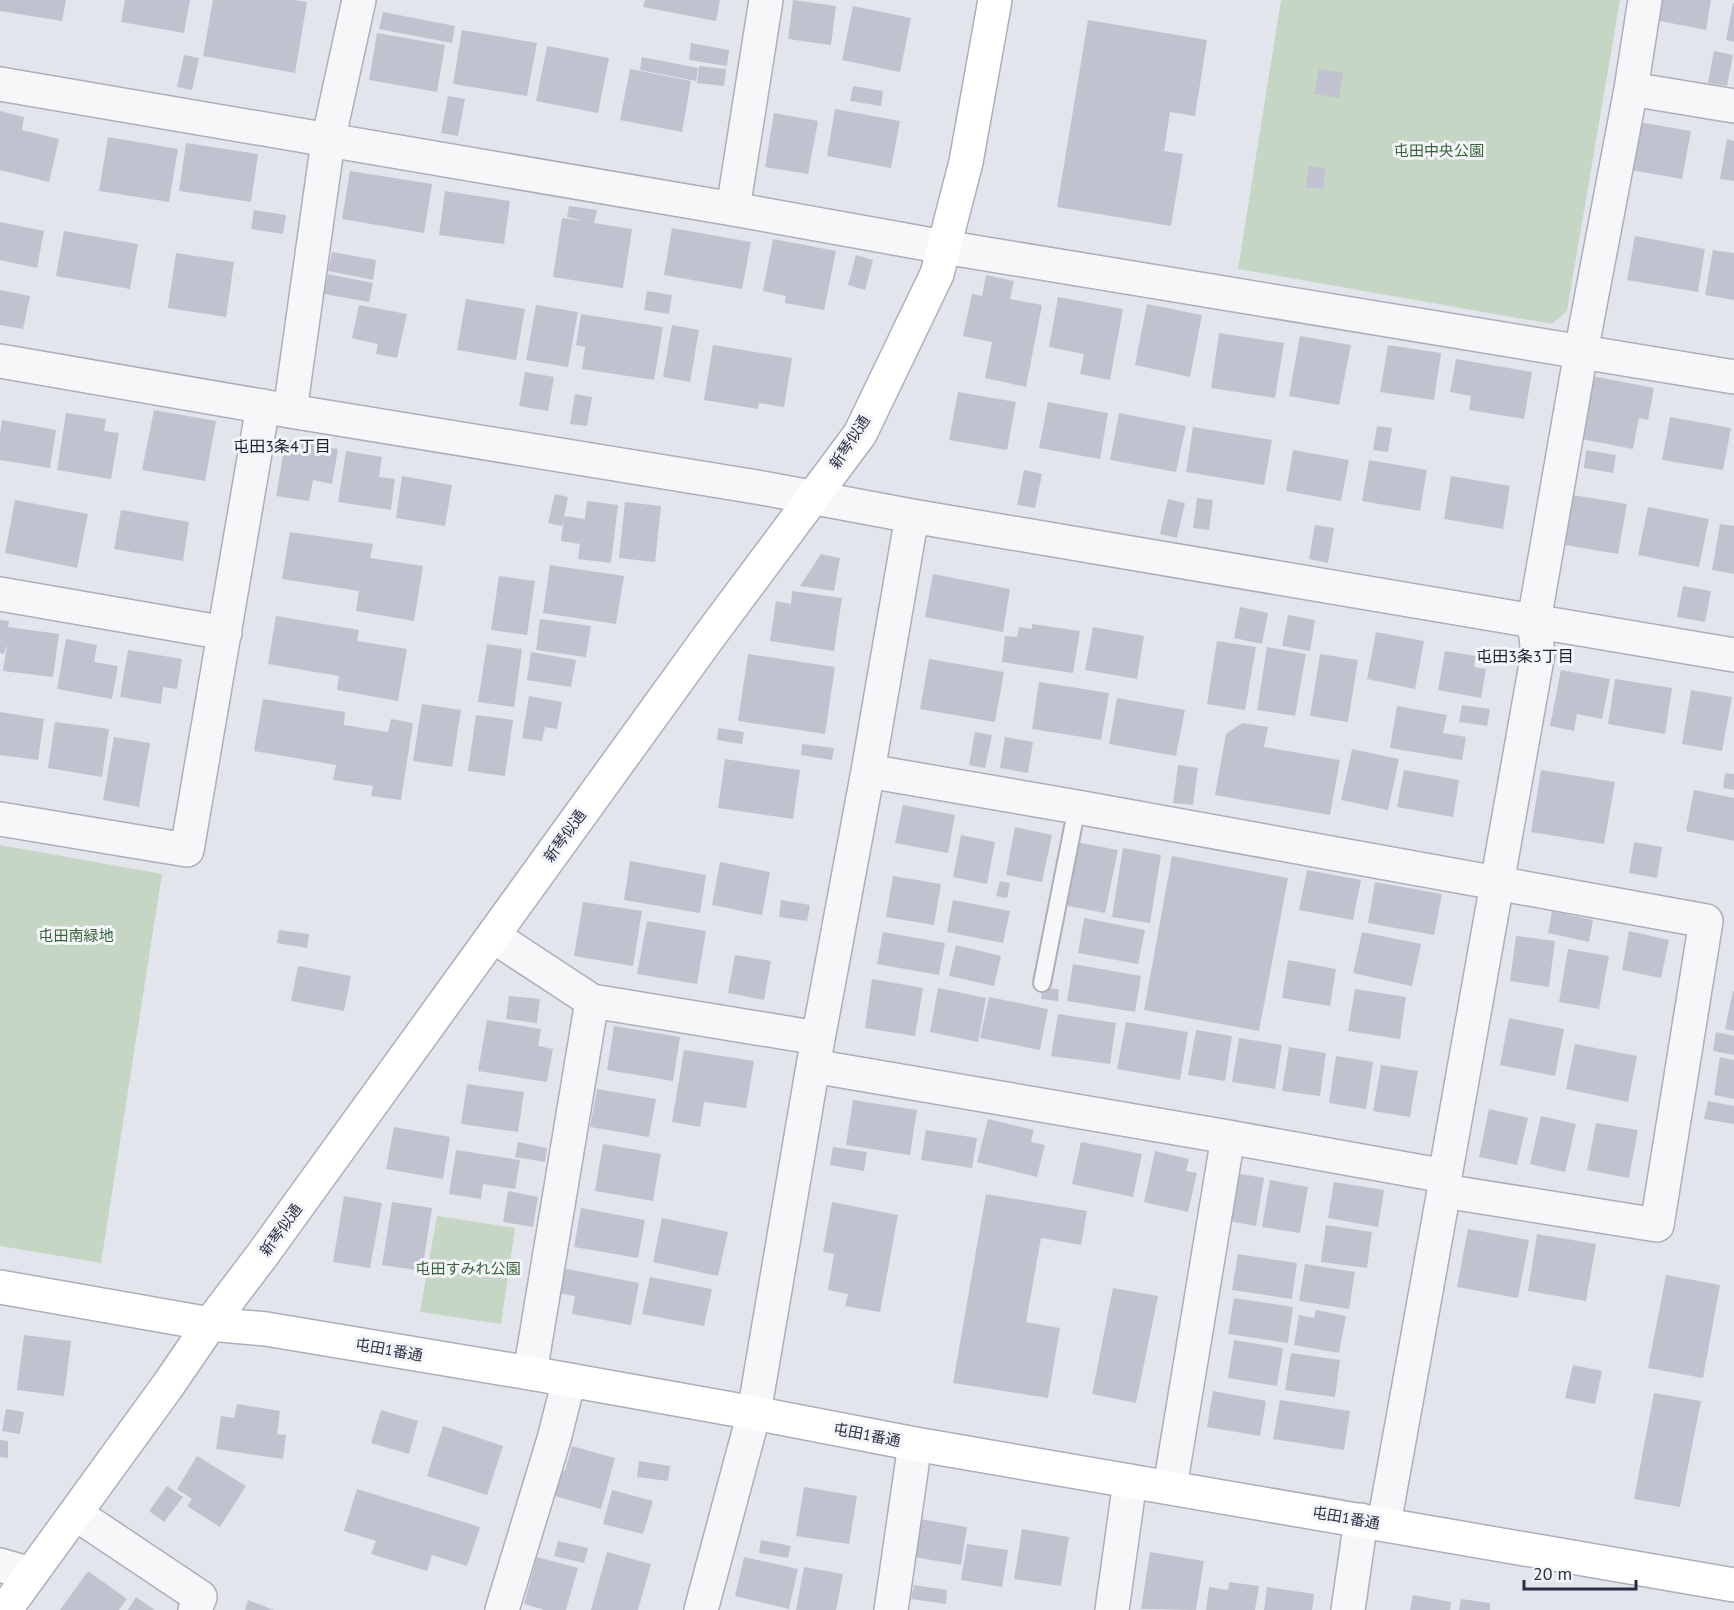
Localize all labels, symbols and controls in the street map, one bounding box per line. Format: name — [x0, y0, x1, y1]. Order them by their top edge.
park label: 屯田中央公園 — [1394, 141, 1484, 160]
street label: 新琴似通 — [825, 411, 874, 472]
district label: 屯田3条4丁目 — [233, 436, 331, 456]
district label: 屯田3条3丁目 — [1476, 646, 1574, 666]
street label: 新琴似通 — [539, 806, 590, 866]
park label: 屯田南緑地 — [38, 926, 114, 945]
street label: 新琴似通 — [255, 1200, 306, 1260]
park label: 屯田すみれ公園 — [415, 1259, 521, 1278]
street label: 屯田1番通 — [354, 1334, 424, 1365]
street label: 屯田1番通 — [832, 1419, 902, 1450]
street label: 屯田1番通 — [1311, 1502, 1381, 1533]
scale bar — [1524, 1553, 1636, 1591]
text: 20 m — [1533, 1562, 1572, 1585]

